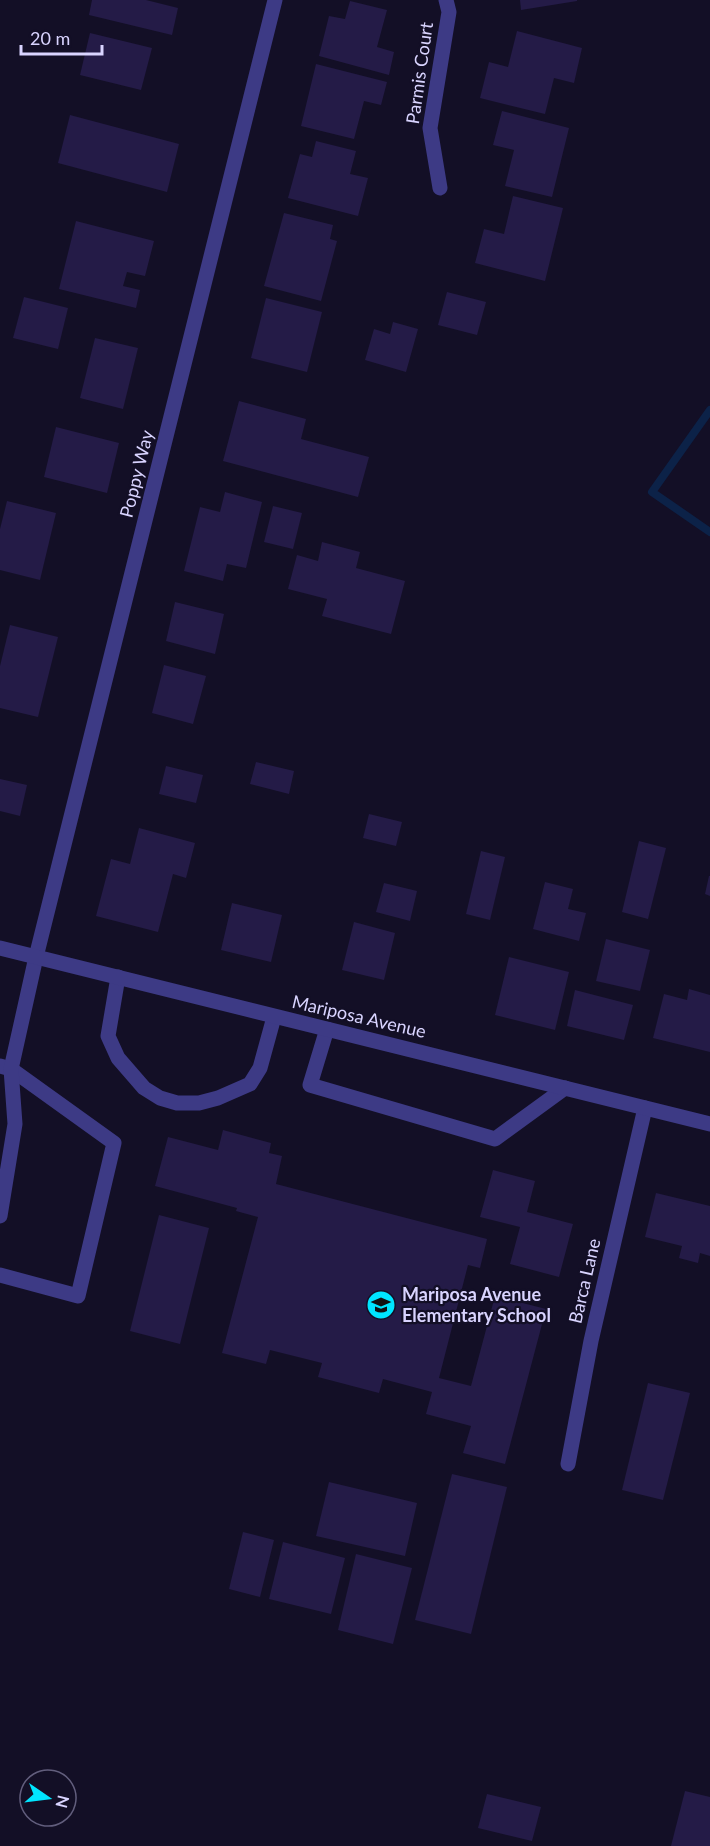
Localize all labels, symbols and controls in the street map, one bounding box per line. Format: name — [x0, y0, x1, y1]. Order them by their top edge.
scale bar — [21, 18, 102, 56]
street label: Parmis Court — [401, 20, 437, 125]
text: 20 m — [30, 27, 70, 49]
street label: Poppy Way — [115, 427, 158, 520]
street label: Mariposa Avenue — [290, 990, 428, 1042]
street label: Barca Lane — [564, 1236, 604, 1325]
place label: Mariposa Avenue Elementary School — [402, 1283, 551, 1326]
school or university icon: Mariposa Avenue Elementary School — [365, 1289, 397, 1321]
north arrow — [18, 1768, 78, 1828]
text: N — [52, 1793, 74, 1810]

